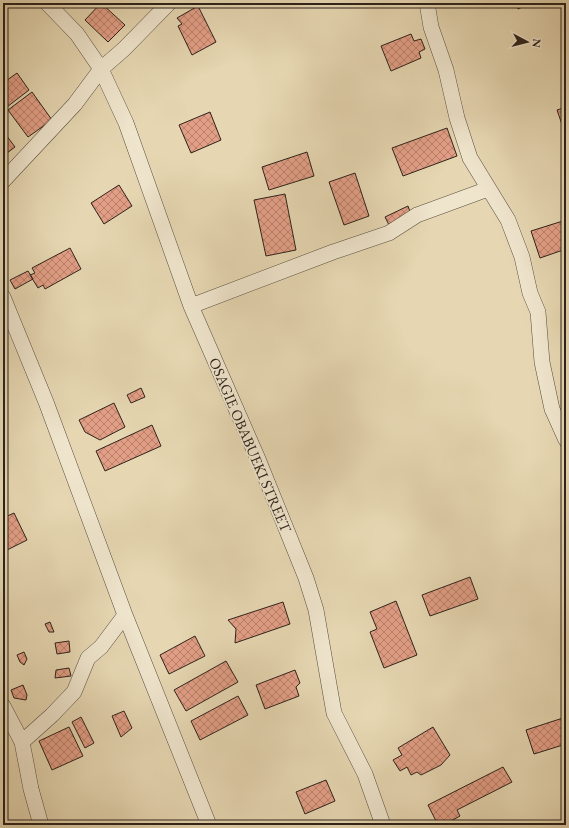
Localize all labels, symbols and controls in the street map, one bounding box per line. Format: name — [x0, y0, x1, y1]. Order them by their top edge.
north arrow — [507, 22, 547, 62]
text: N — [529, 38, 544, 49]
street label: OSAGIE OBABUEKI STREET — [205, 355, 296, 536]

